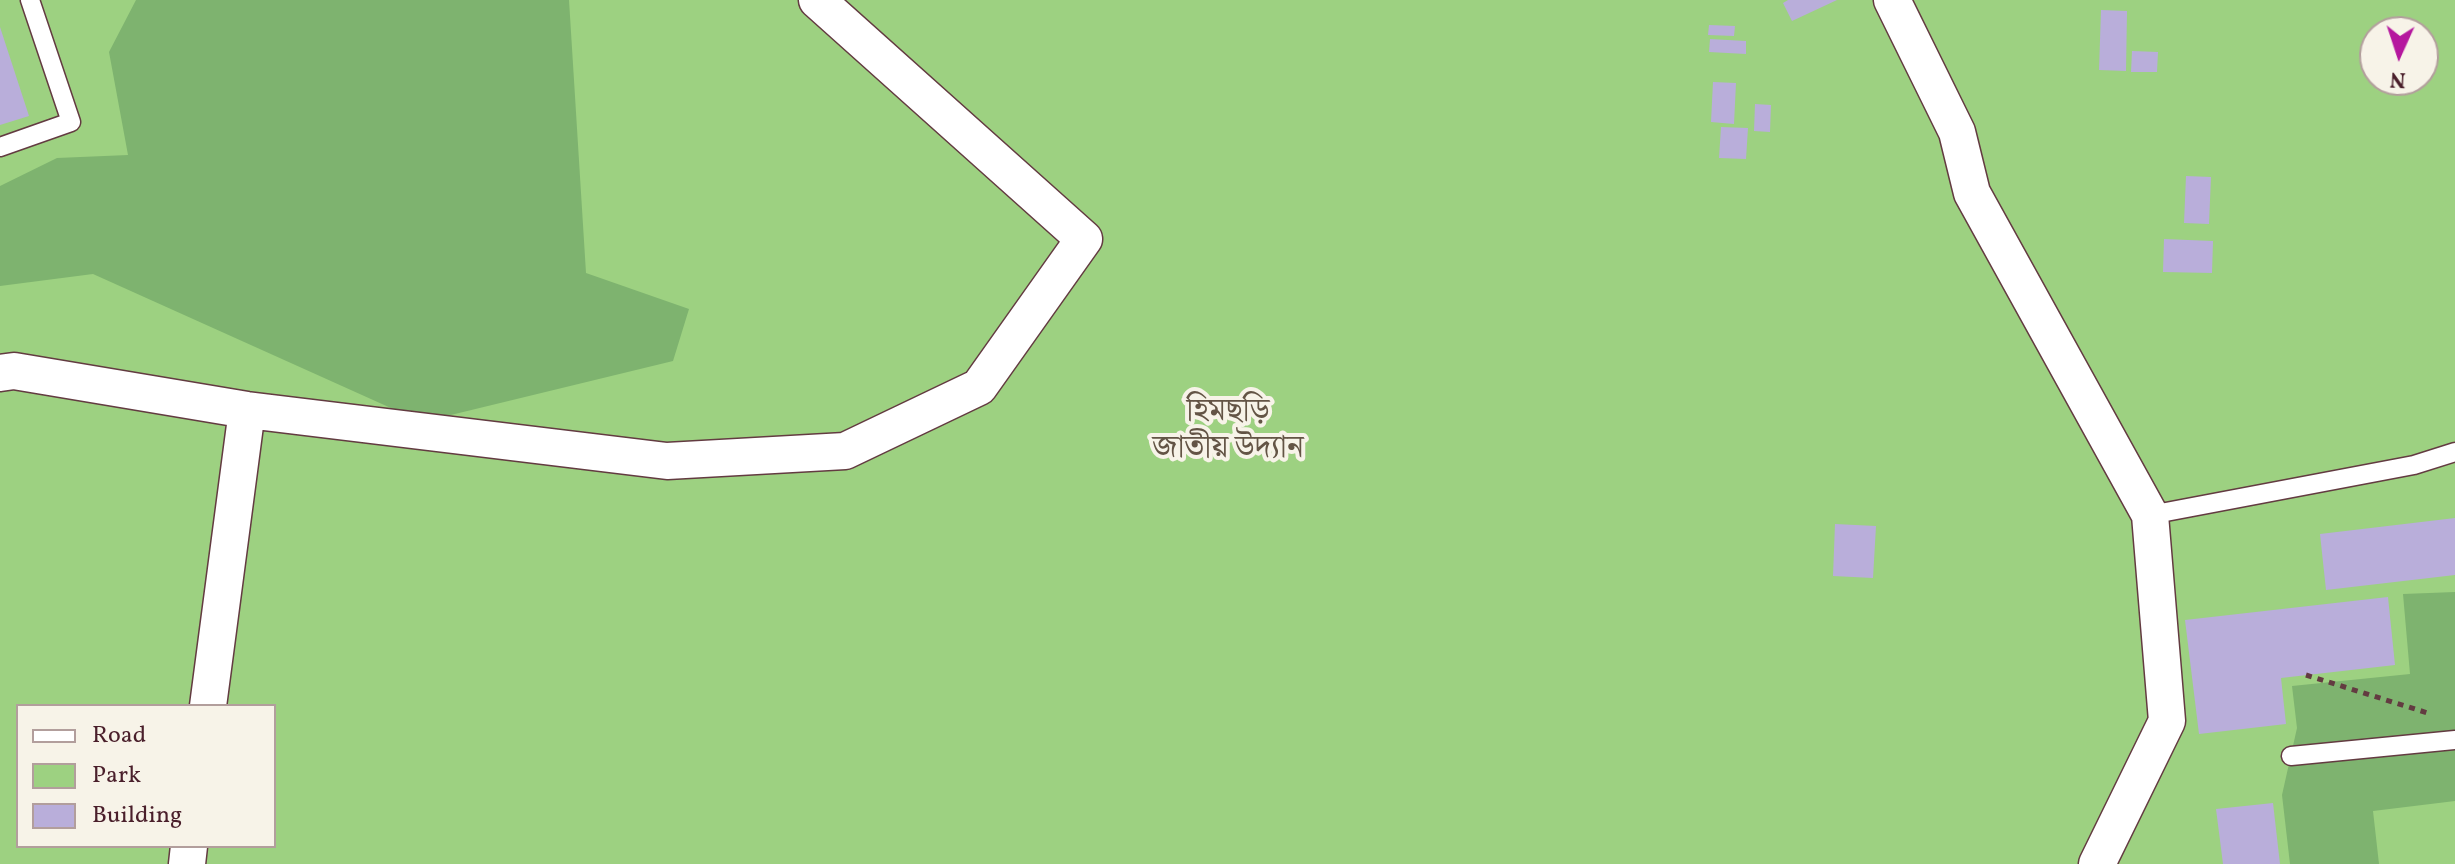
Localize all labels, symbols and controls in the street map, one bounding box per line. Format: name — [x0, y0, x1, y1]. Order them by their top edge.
north arrow — [2359, 16, 2439, 96]
text: N — [2389, 63, 2407, 94]
park label: হিমছড়ি জাতীয় উদ্যান — [1152, 395, 1304, 470]
legend — [16, 704, 276, 848]
text: Road — [92, 719, 146, 753]
text: Park — [92, 759, 141, 793]
text: Building — [92, 799, 182, 833]

